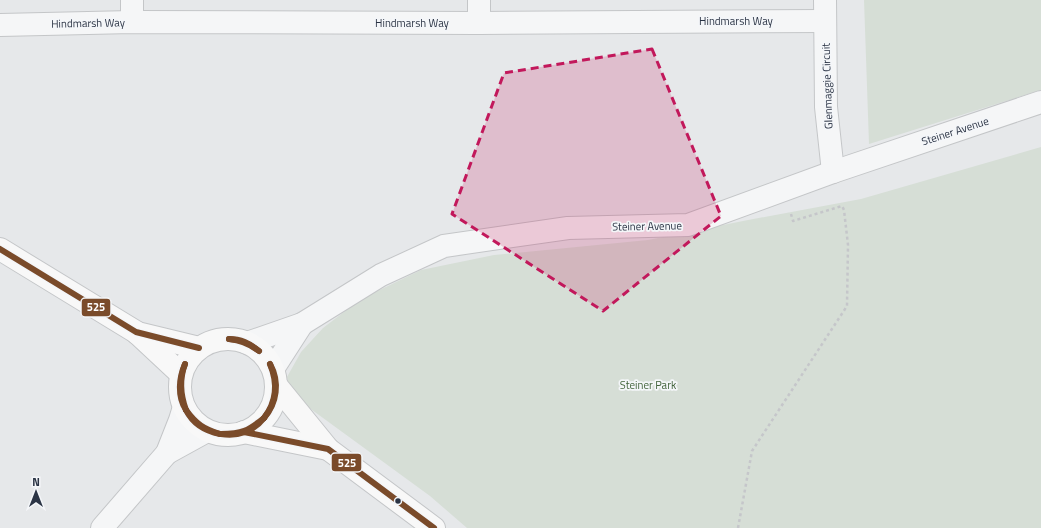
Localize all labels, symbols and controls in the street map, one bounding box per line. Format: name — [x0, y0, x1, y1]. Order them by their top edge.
street label: Hindmarsh Way — [699, 13, 774, 29]
street label: Hindmarsh Way — [51, 14, 126, 32]
street label: Hindmarsh Way — [375, 15, 450, 31]
street label: Glenmaggie Circuit — [817, 43, 836, 129]
street label: Steiner Avenue — [919, 112, 991, 149]
street label: Steiner Avenue — [612, 217, 682, 235]
line badge: 525 — [81, 298, 111, 317]
text: 525 — [87, 299, 105, 315]
park label: Steiner Park — [620, 377, 677, 393]
line badge: 525 — [331, 453, 362, 472]
text: 525 — [338, 455, 356, 471]
north arrow — [16, 472, 56, 512]
text: N — [32, 474, 40, 490]
unlabelled marker — [393, 496, 403, 506]

